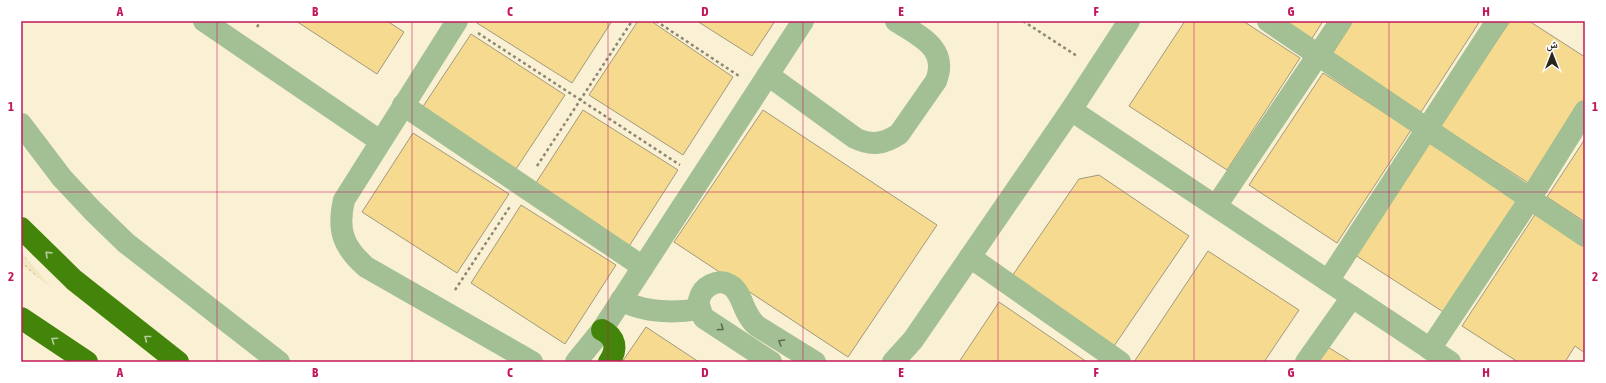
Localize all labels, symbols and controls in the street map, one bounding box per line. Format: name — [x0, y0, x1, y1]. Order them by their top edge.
text: A — [116, 4, 124, 19]
text: B — [312, 4, 319, 19]
text: C — [507, 4, 513, 19]
text: D — [701, 4, 709, 19]
text: E — [898, 4, 904, 19]
text: F — [1093, 4, 1099, 19]
text: G — [1288, 4, 1295, 19]
text: H — [1482, 4, 1490, 19]
north arrow — [1532, 34, 1572, 74]
text: ش — [1546, 38, 1558, 52]
text: 1 — [8, 99, 14, 114]
text: 1 — [1592, 99, 1598, 114]
one-way arrow — [45, 252, 52, 259]
text: 2 — [8, 269, 14, 284]
text: 2 — [1592, 269, 1598, 284]
one-way arrow — [717, 323, 724, 331]
one-way arrow — [144, 336, 151, 343]
one-way arrow — [52, 338, 59, 345]
one-way arrow — [778, 339, 785, 347]
text: A — [116, 365, 124, 380]
text: B — [312, 365, 319, 380]
text: C — [507, 365, 513, 380]
text: D — [701, 365, 709, 380]
text: E — [898, 365, 904, 380]
text: F — [1093, 365, 1099, 380]
text: G — [1288, 365, 1295, 380]
text: H — [1482, 365, 1490, 380]

